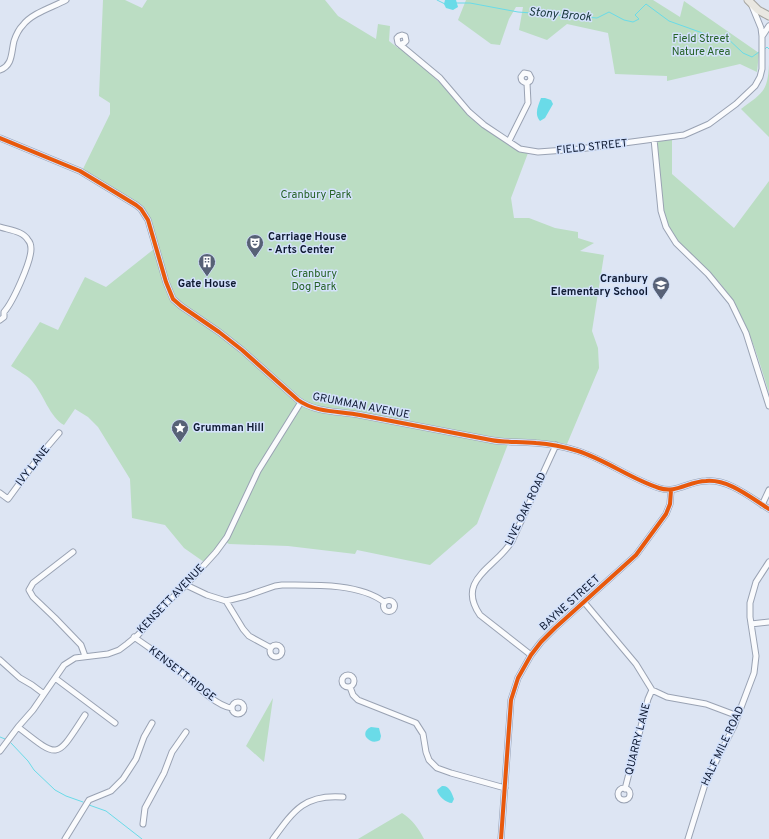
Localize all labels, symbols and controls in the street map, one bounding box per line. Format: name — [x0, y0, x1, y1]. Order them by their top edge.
water label: Stony Brook — [528, 4, 593, 26]
park label: Field Street Nature Area — [672, 32, 730, 59]
street label: FIELD STREET — [556, 136, 628, 158]
park label: Cranbury Park — [280, 188, 352, 202]
place label: Carriage House - Arts Center — [268, 230, 347, 257]
theatre icon: Carriage House - Arts Center — [245, 233, 265, 258]
building icon: Gate House — [197, 252, 217, 277]
park label: Cranbury Dog Park — [291, 267, 337, 294]
place label: Cranbury Elementary School — [551, 272, 648, 299]
school or university icon: Cranbury Elementary School — [651, 275, 671, 300]
place label: Gate House — [178, 277, 236, 291]
street label: GRUMMAN AVENUE — [311, 390, 411, 422]
place icon: Grumman Hill — [170, 418, 190, 443]
place label: Grumman Hill — [193, 421, 264, 435]
street label: IVY LANE — [13, 443, 53, 489]
street label: LIVE OAK ROAD — [502, 470, 550, 548]
street label: KENSETT AVENUE — [134, 561, 208, 637]
street label: BAYNE STREET — [537, 572, 603, 634]
street label: KENSETT RIDGE — [145, 643, 219, 705]
street label: QUARRY LANE — [622, 701, 654, 777]
street label: HALF MILE ROAD — [698, 704, 748, 788]

